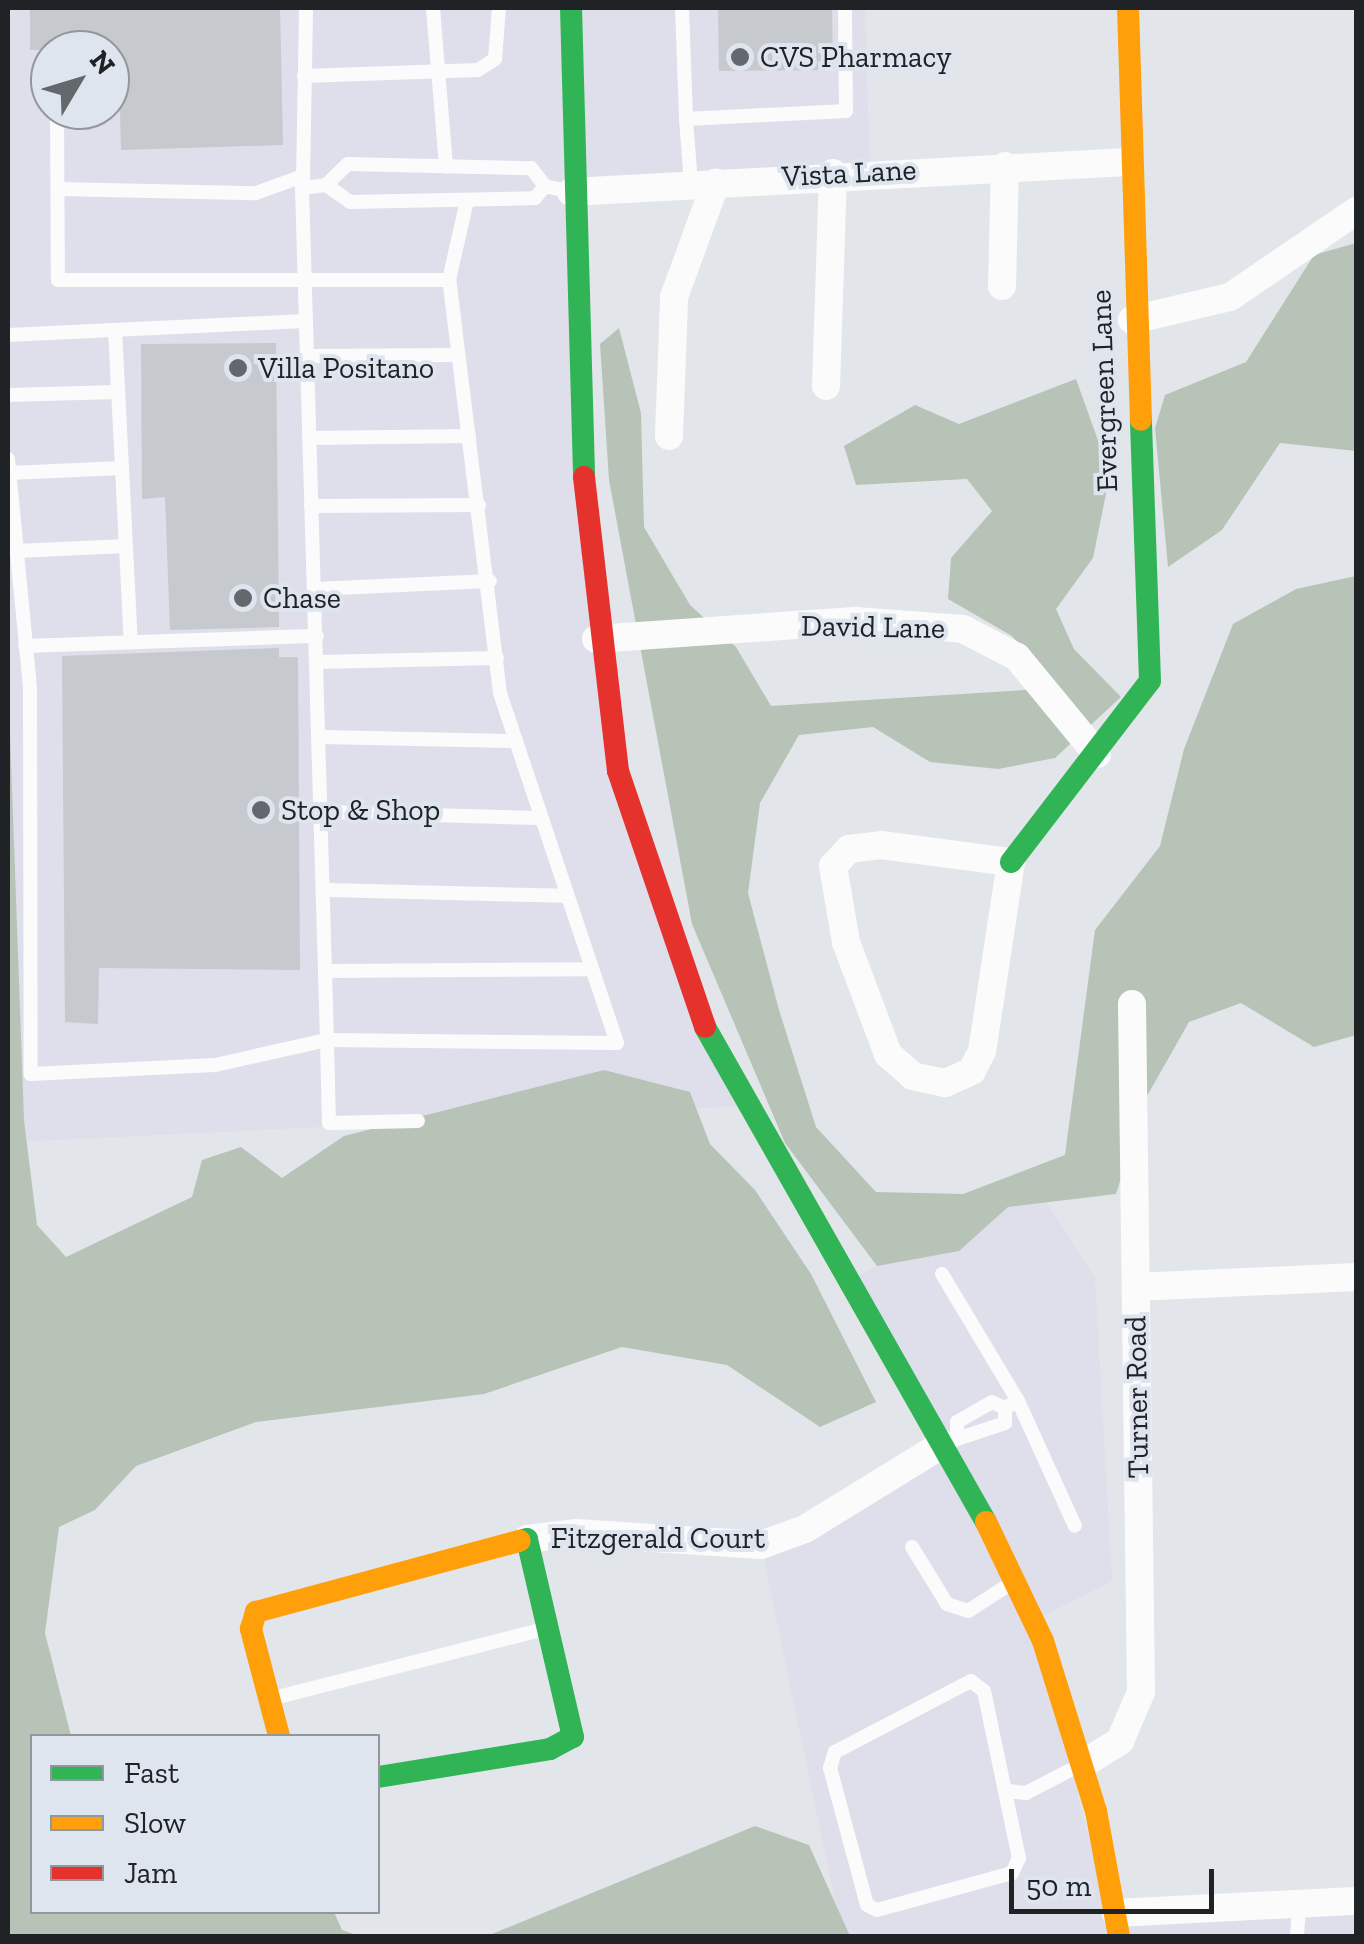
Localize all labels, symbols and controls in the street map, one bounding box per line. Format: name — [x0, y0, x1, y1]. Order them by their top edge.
north arrow — [30, 30, 130, 130]
place label: CVS Pharmacy — [760, 39, 952, 75]
text: N — [83, 44, 122, 81]
marker: CVS Pharmacy — [729, 46, 751, 68]
street label: Vista Lane — [781, 151, 917, 195]
street label: Evergreen Lane — [1082, 289, 1126, 493]
place label: Villa Positano — [258, 350, 434, 386]
marker: Villa Positano — [227, 357, 249, 379]
place label: Chase — [263, 580, 341, 616]
marker: Chase — [232, 587, 254, 609]
street label: David Lane — [801, 608, 945, 646]
place label: Stop & Shop — [281, 792, 440, 828]
marker: Stop & Shop — [250, 799, 272, 821]
street label: Turner Road — [1118, 1315, 1156, 1479]
street label: Fitzgerald Court — [551, 1520, 765, 1556]
legend — [30, 1734, 380, 1914]
text: Fast — [124, 1755, 179, 1791]
text: Slow — [124, 1805, 186, 1841]
scale bar — [1014, 1849, 1219, 1911]
text: Jam — [124, 1855, 177, 1891]
text: 50 m — [1026, 1868, 1091, 1904]

